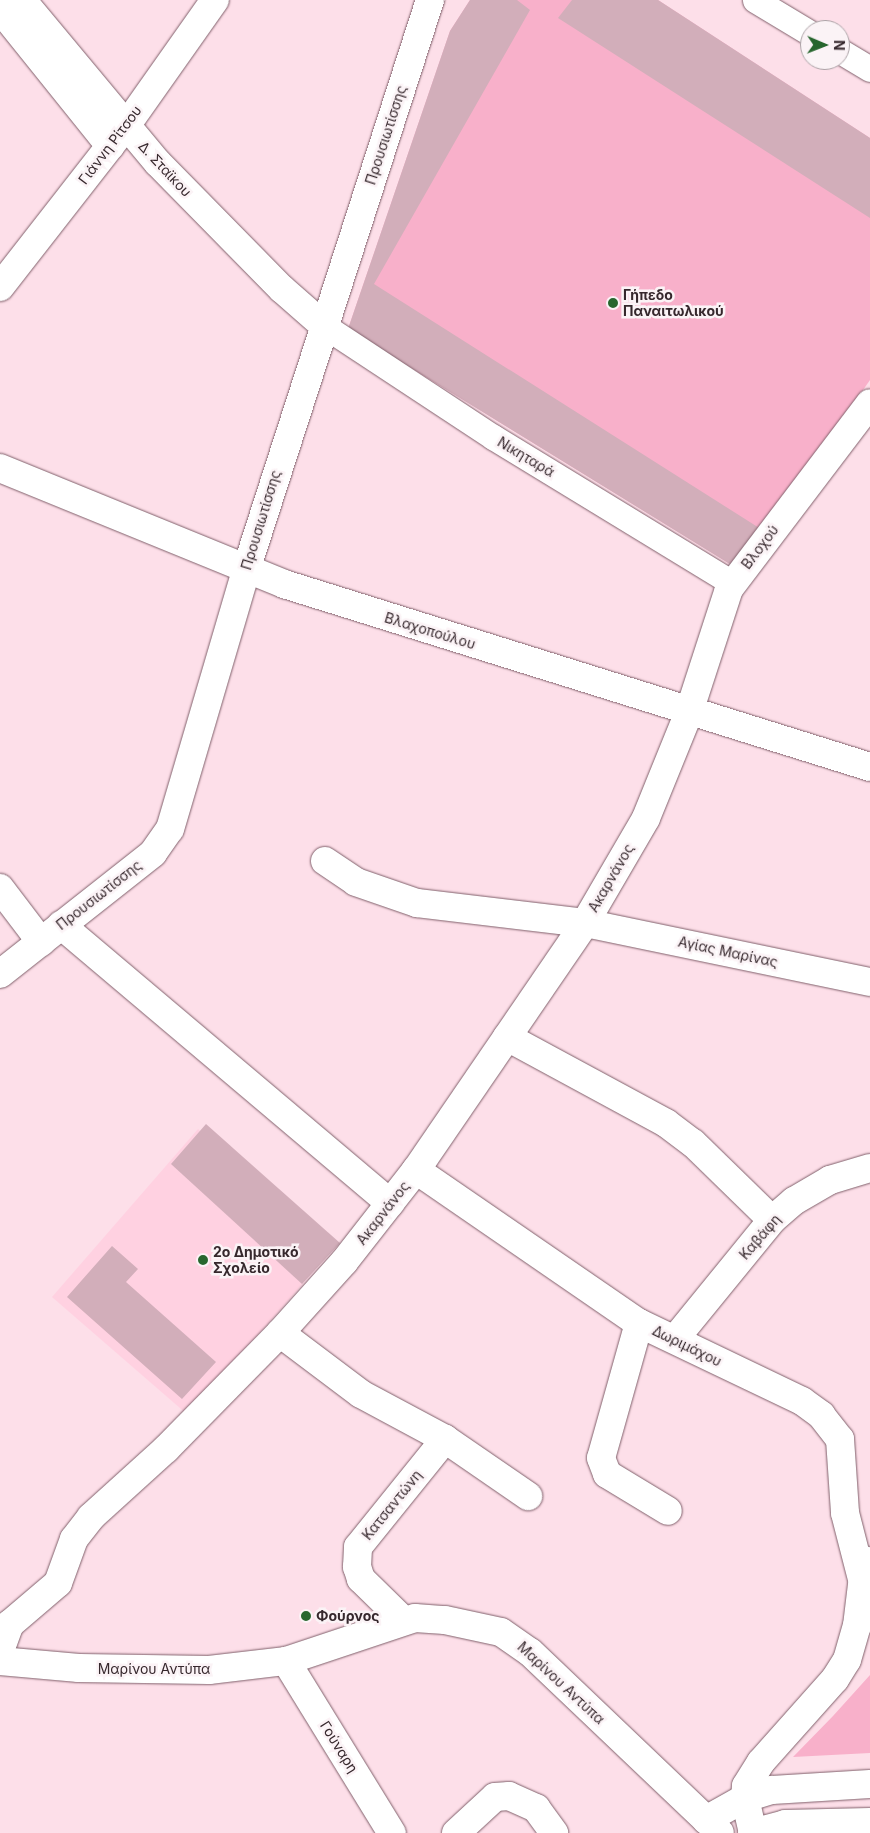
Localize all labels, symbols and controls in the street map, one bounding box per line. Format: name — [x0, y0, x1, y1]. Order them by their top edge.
north arrow — [800, 20, 850, 70]
text: N — [831, 40, 848, 51]
street label: Προυσιωτίσσης — [362, 83, 410, 187]
street label: Γιάννη Ρίτσου — [75, 102, 145, 188]
street label: Δ. Σταϊκου — [135, 138, 195, 200]
place label: Γήπεδο Παναιτωλικού — [623, 287, 724, 320]
marker: Γήπεδο Παναιτωλικού — [607, 297, 619, 309]
street label: Νικηταρά — [494, 433, 558, 481]
street label: Προυσιωτίσσης — [238, 468, 284, 572]
street label: Βλοχού — [738, 522, 782, 572]
street label: Βλαχοπούλου — [382, 609, 478, 653]
street label: Ακαρνάνος — [585, 841, 637, 915]
street label: Προυσιωτίσσης — [53, 856, 145, 934]
street label: Αγίας Μαρίνας — [677, 933, 779, 971]
street label: Ακαρνάνος — [353, 1178, 413, 1248]
street label: Καβάφη — [736, 1211, 784, 1263]
place label: 2ο Δημοτικό Σχολείο — [213, 1244, 298, 1276]
marker: 2ο Δημοτικό Σχολείο — [197, 1254, 209, 1266]
street label: Δωριμάχου — [650, 1322, 724, 1370]
street label: Κατσαντώνη — [359, 1467, 425, 1543]
place label: Φούρνος — [316, 1608, 380, 1624]
marker: Φούρνος — [300, 1610, 312, 1622]
street label: Μαρίνου Αντύπα — [514, 1638, 608, 1728]
street label: Μαρίνου Αντύπα — [98, 1661, 210, 1677]
street label: Γούναρη — [317, 1718, 361, 1776]

